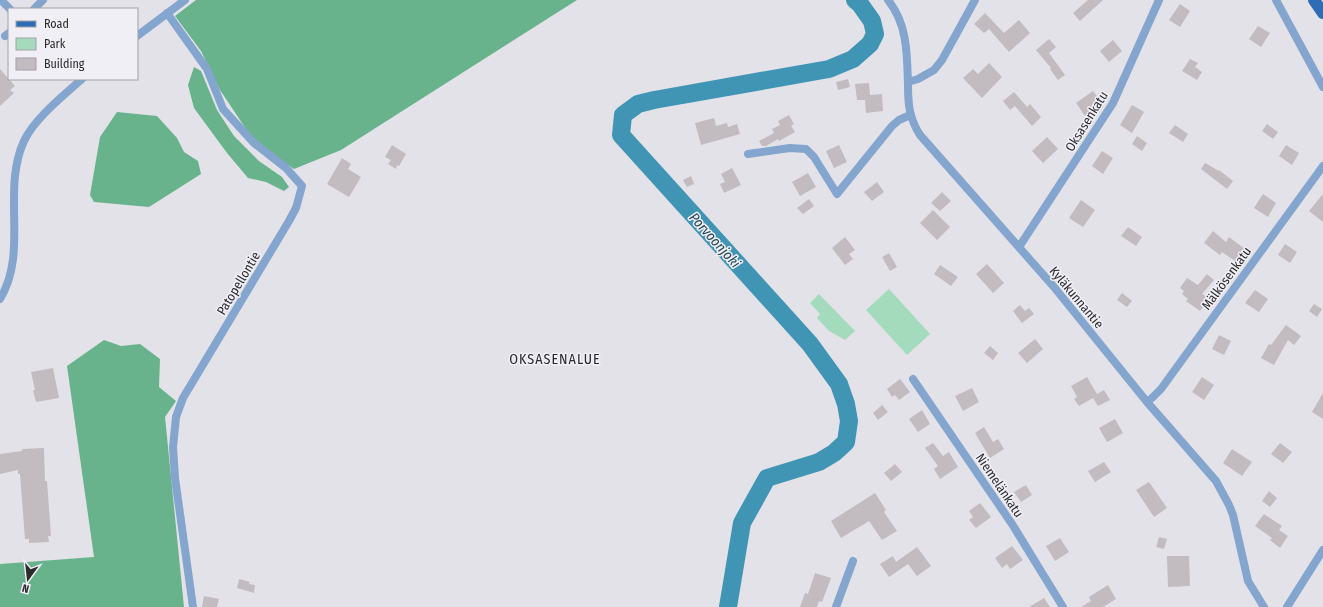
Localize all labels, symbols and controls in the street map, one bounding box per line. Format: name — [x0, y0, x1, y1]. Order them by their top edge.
legend — [8, 8, 138, 80]
text: Road — [44, 17, 69, 31]
text: Park — [44, 37, 66, 51]
text: Building — [44, 57, 85, 71]
street label: Oksasenkatu — [1062, 88, 1111, 154]
water label: Porvoonjoki — [685, 209, 744, 272]
street label: Mälkösenkatu — [1199, 244, 1254, 313]
street label: Patopellontie — [214, 249, 263, 318]
street label: Kyläkunnantie — [1046, 263, 1107, 331]
district label: OKSASENALUE — [509, 351, 601, 368]
street label: Niemelänkatu — [973, 450, 1026, 520]
north arrow — [8, 559, 48, 599]
text: N — [21, 581, 30, 595]

